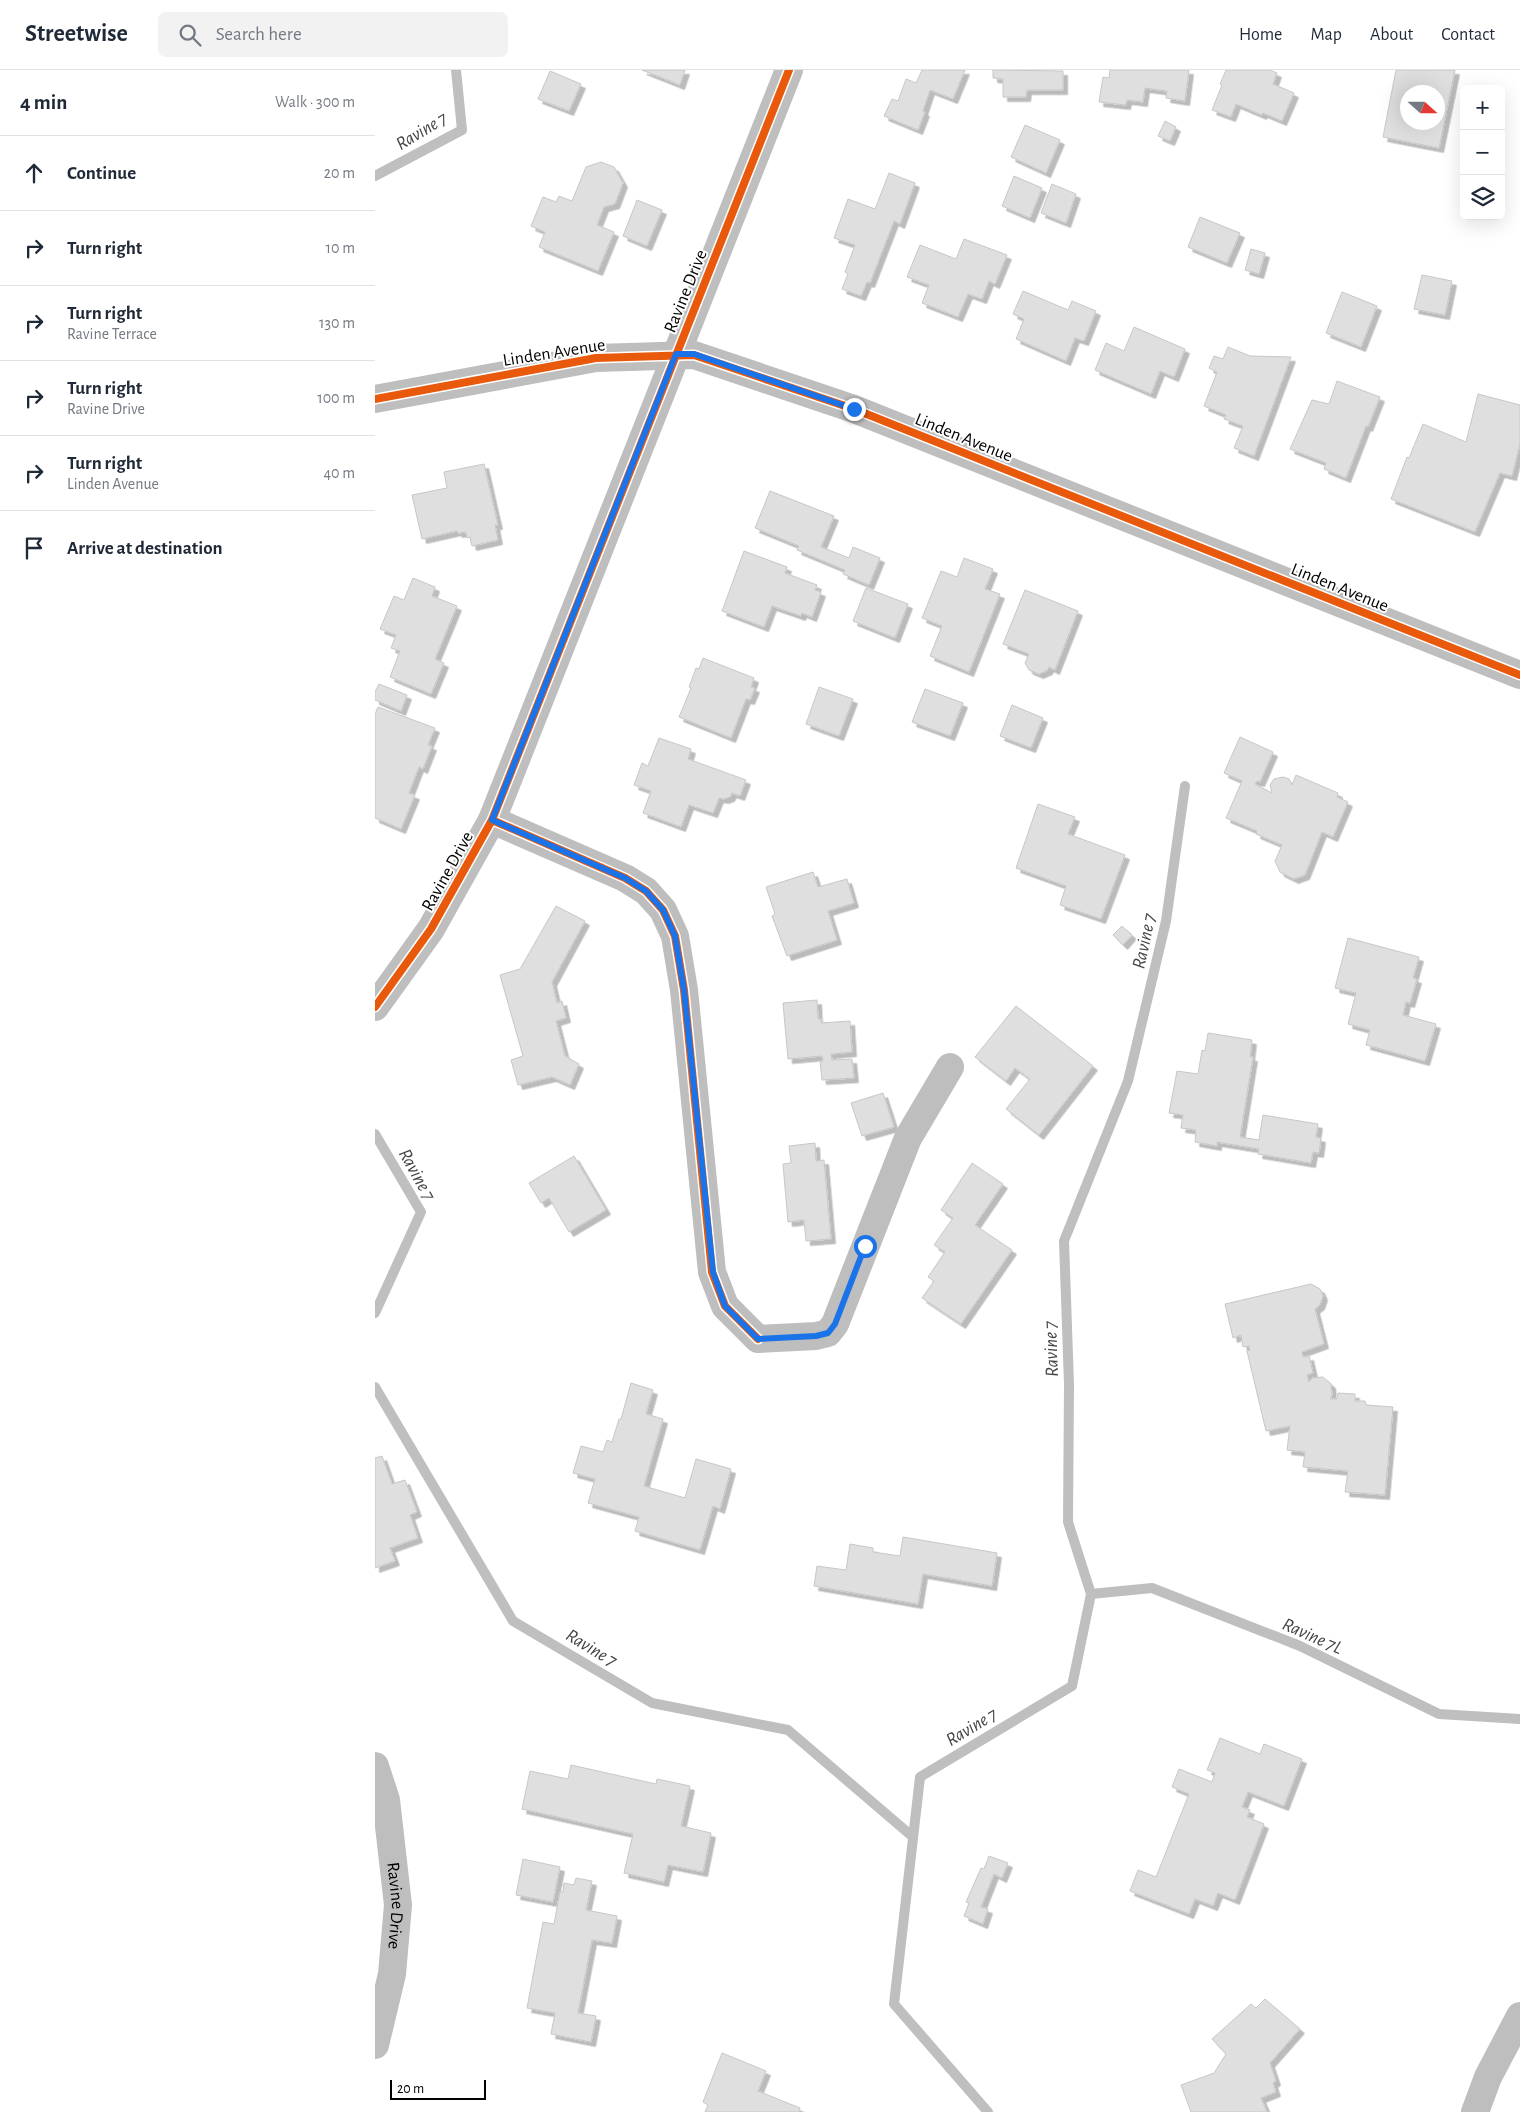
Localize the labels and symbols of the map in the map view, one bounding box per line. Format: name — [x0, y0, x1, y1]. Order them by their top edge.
north arrow — [1400, 85, 1445, 130]
water label: Ravine 7 — [393, 109, 451, 154]
street label: Ravine Drive — [661, 247, 711, 335]
street label: Linden Avenue — [502, 336, 607, 370]
route end — [843, 398, 866, 421]
street label: Linden Avenue — [912, 410, 1015, 466]
street label: Linden Avenue — [1288, 560, 1391, 616]
street label: Ravine Drive — [419, 829, 477, 914]
water label: Ravine 7 — [1129, 912, 1160, 971]
water label: Ravine 7 — [395, 1146, 439, 1204]
route start — [854, 1235, 877, 1258]
water label: Ravine 7 — [1041, 1321, 1062, 1377]
water label: Ravine 7L — [1279, 1615, 1346, 1658]
water label: Ravine 7 — [562, 1626, 620, 1671]
water label: Ravine 7 — [943, 1705, 1001, 1750]
street label: Ravine Drive — [383, 1861, 406, 1950]
scale bar — [390, 2077, 486, 2100]

